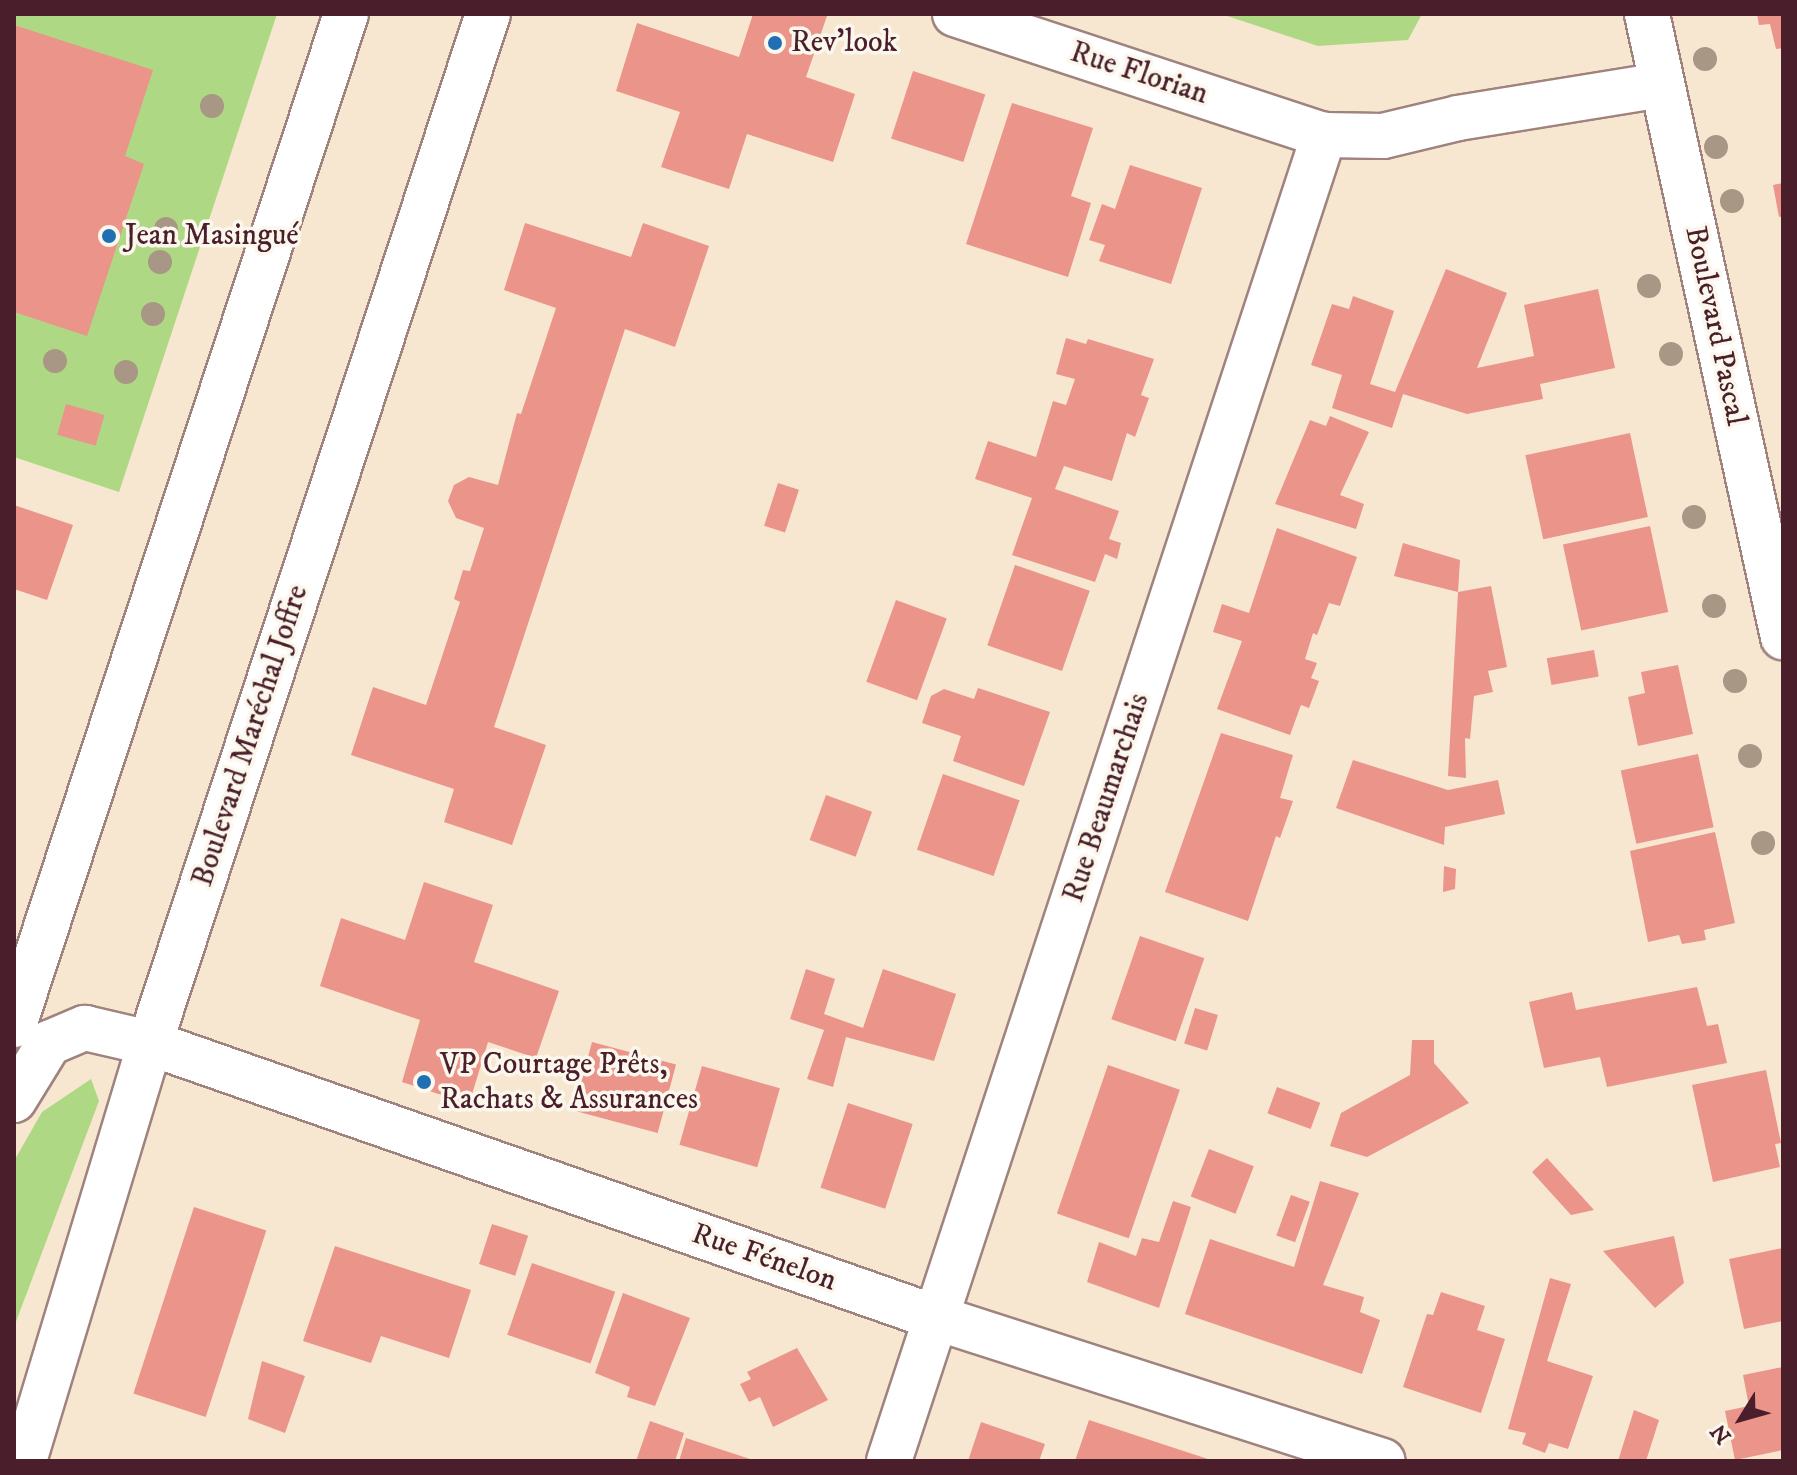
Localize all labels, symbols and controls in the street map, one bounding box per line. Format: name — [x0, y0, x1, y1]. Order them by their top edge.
place label: Rev'look — [791, 25, 897, 61]
marker: Rev'look — [766, 34, 784, 52]
street label: Rue Florian — [1066, 35, 1212, 113]
place label: Jean Masingué — [125, 218, 299, 254]
street label: Boulevard Pascal — [1676, 223, 1754, 429]
marker: Jean Masingué — [100, 227, 118, 245]
street label: Boulevard Maréchal Joffre — [185, 581, 317, 891]
street label: Rue Beaumarchais — [1056, 689, 1158, 907]
place label: VP Courtage Prêts, Rachats & Assurances — [440, 1047, 698, 1118]
marker: VP Courtage Prêts, Rachats & Assurances — [415, 1073, 433, 1091]
street label: Rue Fénelon — [687, 1216, 841, 1300]
north arrow — [1701, 1379, 1781, 1459]
text: N — [1705, 1418, 1738, 1449]

